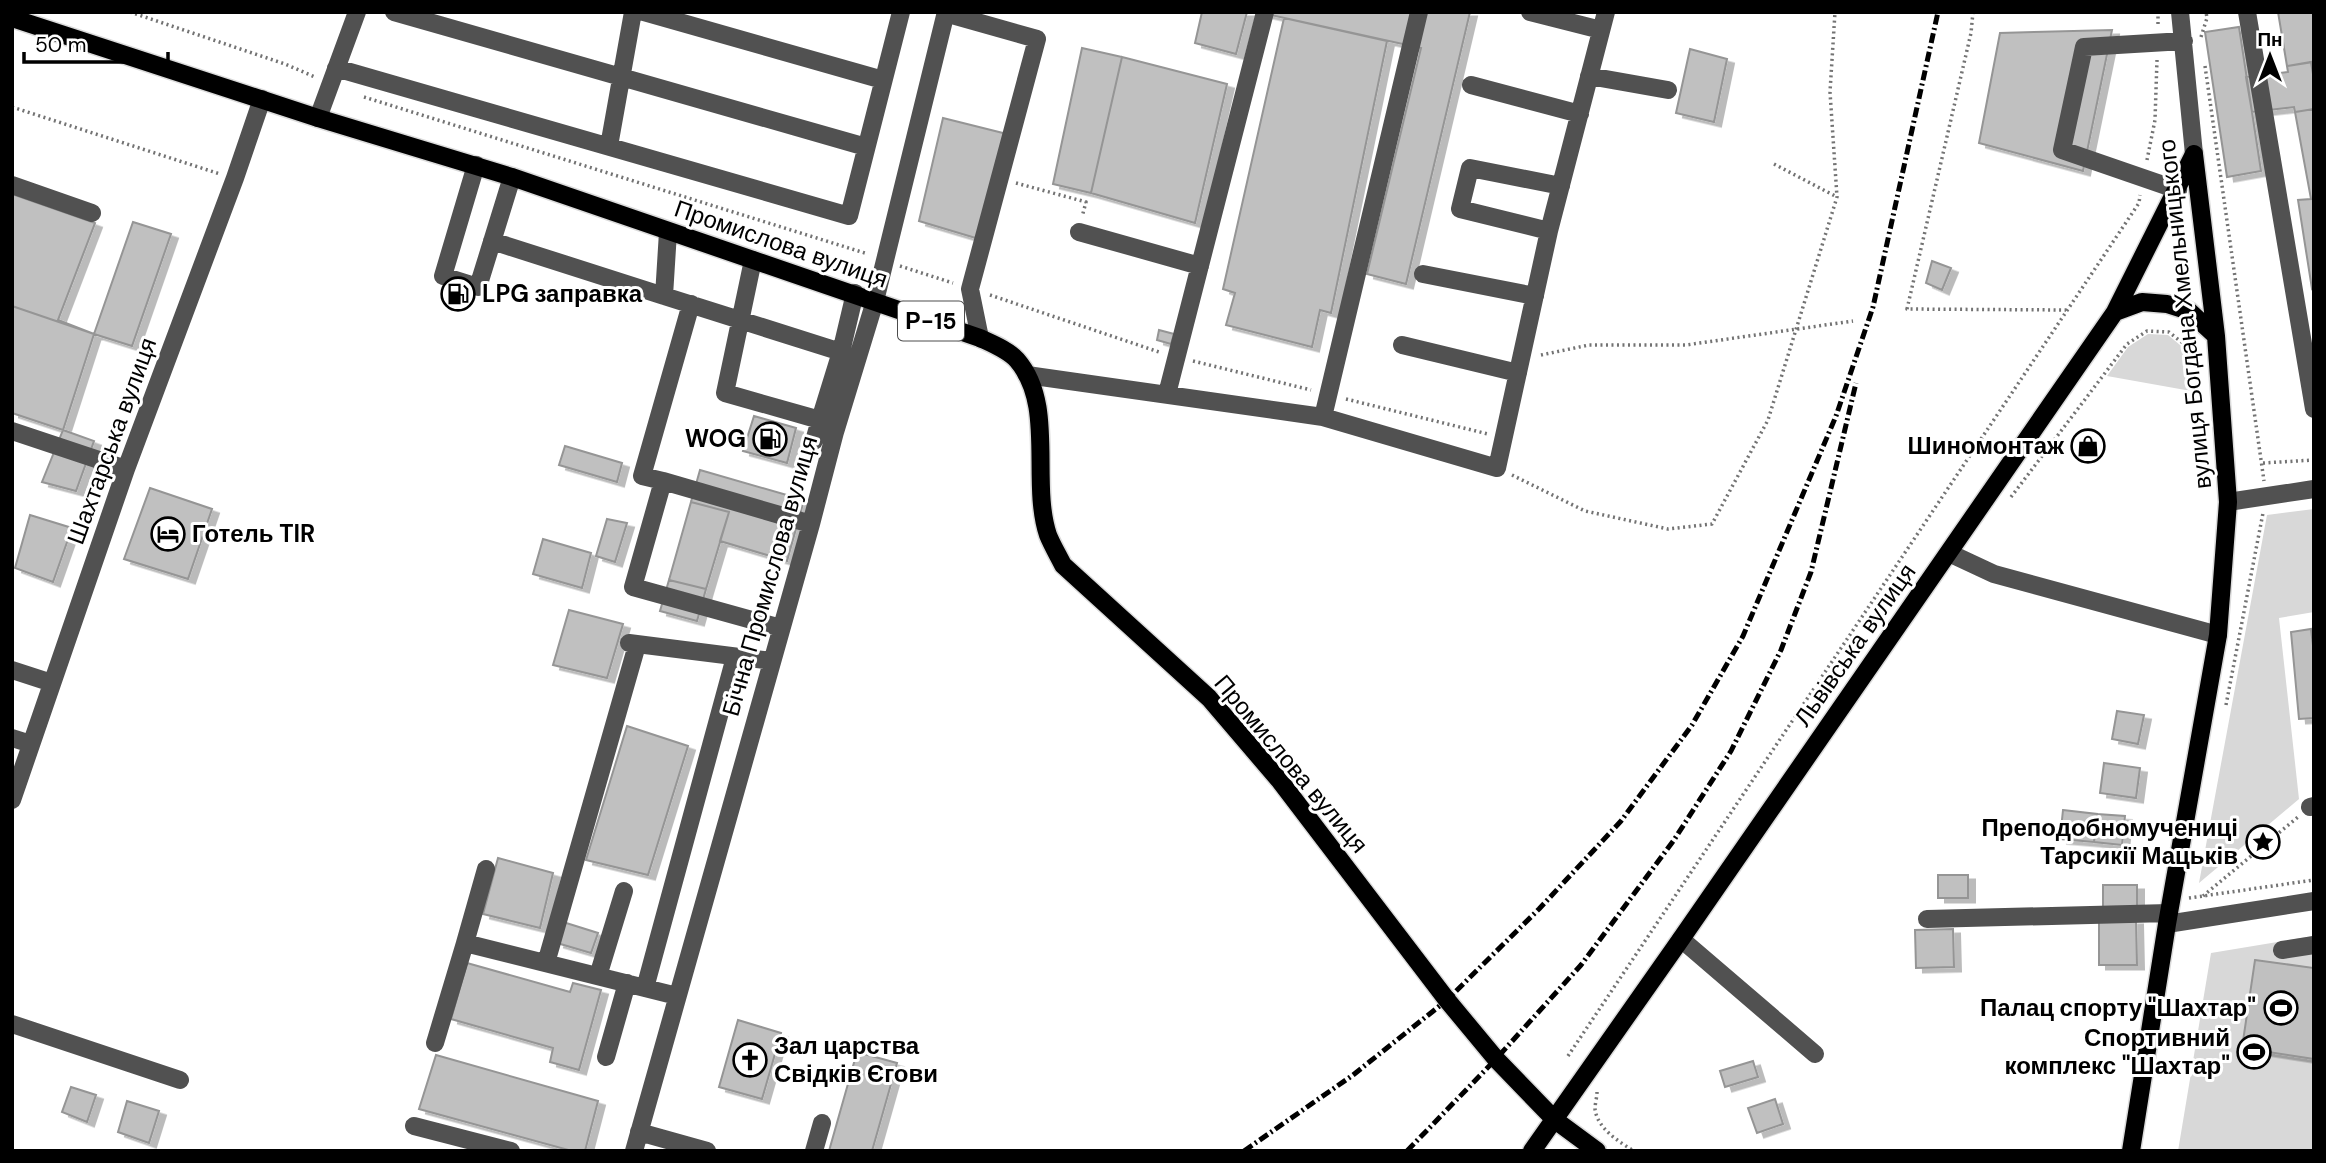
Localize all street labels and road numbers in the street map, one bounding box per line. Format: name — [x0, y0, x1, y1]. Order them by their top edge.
street label: вулиця Богдана Хмельницького — [2151, 138, 2218, 490]
street label: Промислова вулиця — [670, 192, 892, 295]
road number: Р-15 — [898, 302, 964, 340]
street label: Шахтарська вулиця — [60, 333, 163, 548]
street label: Бічна Промислова вулиця — [715, 432, 824, 720]
street label: Львівська вулиця — [1787, 557, 1922, 732]
street label: Промислова вулиця — [1208, 668, 1375, 859]

